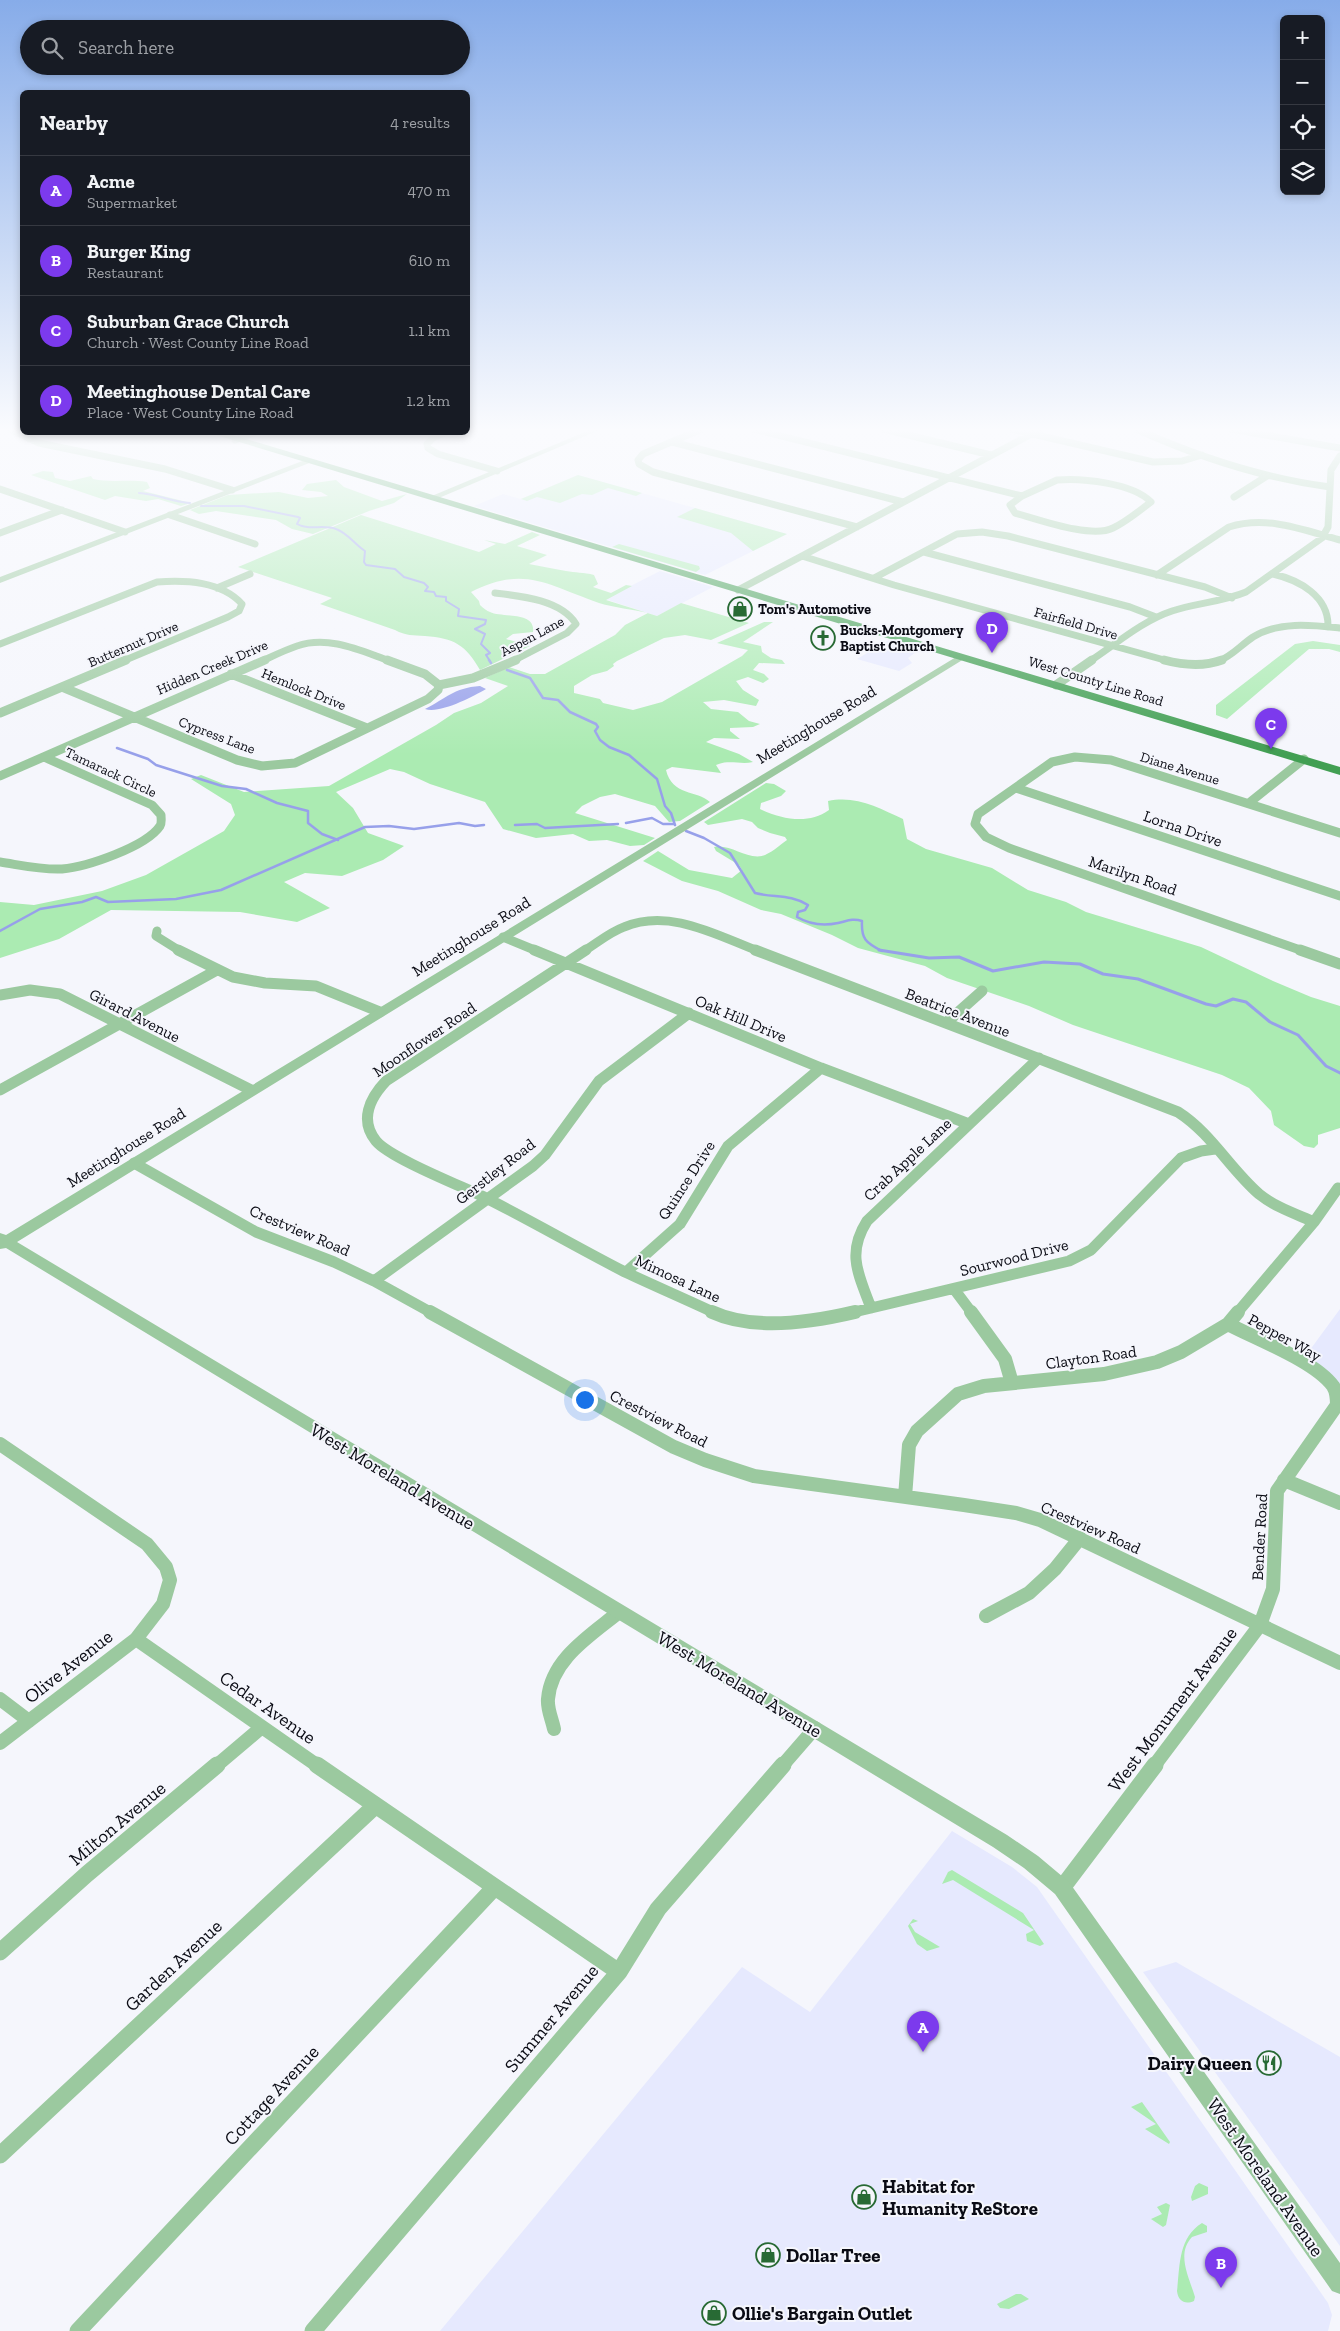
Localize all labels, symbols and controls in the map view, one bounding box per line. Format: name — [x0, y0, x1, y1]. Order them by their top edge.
map controls — [1280, 15, 1325, 195]
button: + — [1280, 15, 1325, 60]
search box — [20, 20, 470, 75]
icon: search — [38, 34, 66, 62]
text: Search here — [78, 36, 174, 59]
button: − — [1280, 60, 1325, 105]
button: locate — [1280, 105, 1325, 150]
text: Nearby — [40, 110, 108, 135]
text: 4 results — [390, 113, 450, 132]
button: layers — [1280, 150, 1325, 195]
text: Acme — [87, 170, 135, 193]
text: A — [51, 181, 62, 200]
text: 470 m — [407, 181, 450, 200]
text: Supermarket — [87, 193, 177, 212]
text: Burger King — [87, 240, 190, 263]
text: B — [51, 251, 61, 270]
text: 610 m — [409, 251, 450, 270]
text: Restaurant — [87, 263, 163, 282]
text: Suburban Grace Church — [87, 310, 289, 333]
text: C — [51, 321, 61, 340]
text: 1.1 km — [409, 321, 450, 340]
text: Church · West County Line Road — [87, 333, 309, 352]
text: Meetinghouse Dental Care — [87, 380, 310, 403]
text: D — [50, 391, 62, 410]
text: 1.2 km — [406, 391, 450, 410]
text: Place · West County Line Road — [87, 403, 294, 422]
shop icon: Tom's Automotive — [727, 596, 753, 622]
place label: Tom's Automotive — [758, 601, 871, 618]
street label: Fairfield Drive — [1032, 603, 1120, 644]
street label: Aspen Lane — [497, 612, 567, 660]
pin: D — [976, 612, 1008, 653]
street label: Butternut Drive — [86, 618, 181, 671]
place label: Bucks-Montgomery Baptist Church — [840, 622, 964, 655]
church icon: Bucks-Montgomery Baptist Church — [810, 625, 836, 651]
street label: Hidden Creek Drive — [154, 636, 271, 699]
street label: West County Line Road — [1026, 653, 1166, 710]
street label: Hemlock Drive — [259, 665, 349, 714]
street label: Meetinghouse Road — [753, 681, 880, 768]
pin: C — [1255, 708, 1287, 749]
street label: Cypress Lane — [176, 713, 258, 758]
street label: Tamarack Circle — [62, 744, 160, 801]
street label: Diane Avenue — [1138, 748, 1222, 789]
street label: Lorna Drive — [1141, 806, 1225, 851]
street label: Marilyn Road — [1086, 851, 1180, 900]
street label: Meetinghouse Road — [409, 892, 534, 980]
street label: Girard Avenue — [86, 984, 183, 1046]
street label: Beatrice Avenue — [903, 984, 1013, 1041]
street label: Oak Hill Drive — [692, 991, 789, 1046]
street label: Moonflower Road — [369, 998, 480, 1081]
street label: Meetinghouse Road — [64, 1103, 189, 1191]
street label: Crab Apple Lane — [860, 1114, 955, 1205]
street label: Gerstley Road — [452, 1134, 539, 1208]
street label: Quince Drive — [654, 1137, 719, 1223]
street label: Crestview Road — [247, 1201, 353, 1260]
street label: Sourwood Drive — [958, 1235, 1070, 1280]
street label: Mimosa Lane — [632, 1250, 724, 1307]
street label: Pepper Way — [1245, 1310, 1325, 1366]
street label: Clayton Road — [1044, 1342, 1138, 1373]
street label: Crestview Road — [607, 1386, 711, 1451]
your location — [572, 1387, 598, 1413]
street label: West Moreland Avenue — [306, 1418, 479, 1535]
street label: Bender Road — [1248, 1493, 1271, 1581]
street label: Crestview Road — [1038, 1497, 1144, 1558]
street label: West Monument Avenue — [1103, 1622, 1242, 1796]
street label: Olive Avenue — [19, 1625, 117, 1708]
street label: West Moreland Avenue — [653, 1626, 826, 1743]
street label: Cedar Avenue — [215, 1666, 320, 1749]
street label: Milton Avenue — [64, 1776, 170, 1870]
street label: Garden Avenue — [120, 1914, 227, 2016]
street label: Summer Avenue — [499, 1960, 603, 2077]
pin: A — [907, 2011, 939, 2052]
street label: Cottage Avenue — [219, 2040, 324, 2150]
restaurant icon: Dairy Queen — [1256, 2050, 1282, 2076]
place label: Dairy Queen — [1148, 2052, 1253, 2075]
street label: West Moreland Avenue — [1202, 2094, 1329, 2261]
place label: Habitat for Humanity ReStore — [882, 2175, 1038, 2220]
shop icon: Habitat for Humanity ReStore — [851, 2184, 877, 2210]
shop icon: Dollar Tree — [755, 2242, 781, 2268]
place label: Dollar Tree — [786, 2244, 880, 2267]
pin: B — [1205, 2247, 1237, 2288]
shop icon: Ollie's Bargain Outlet — [701, 2300, 727, 2326]
place label: Ollie's Bargain Outlet — [732, 2302, 913, 2325]

